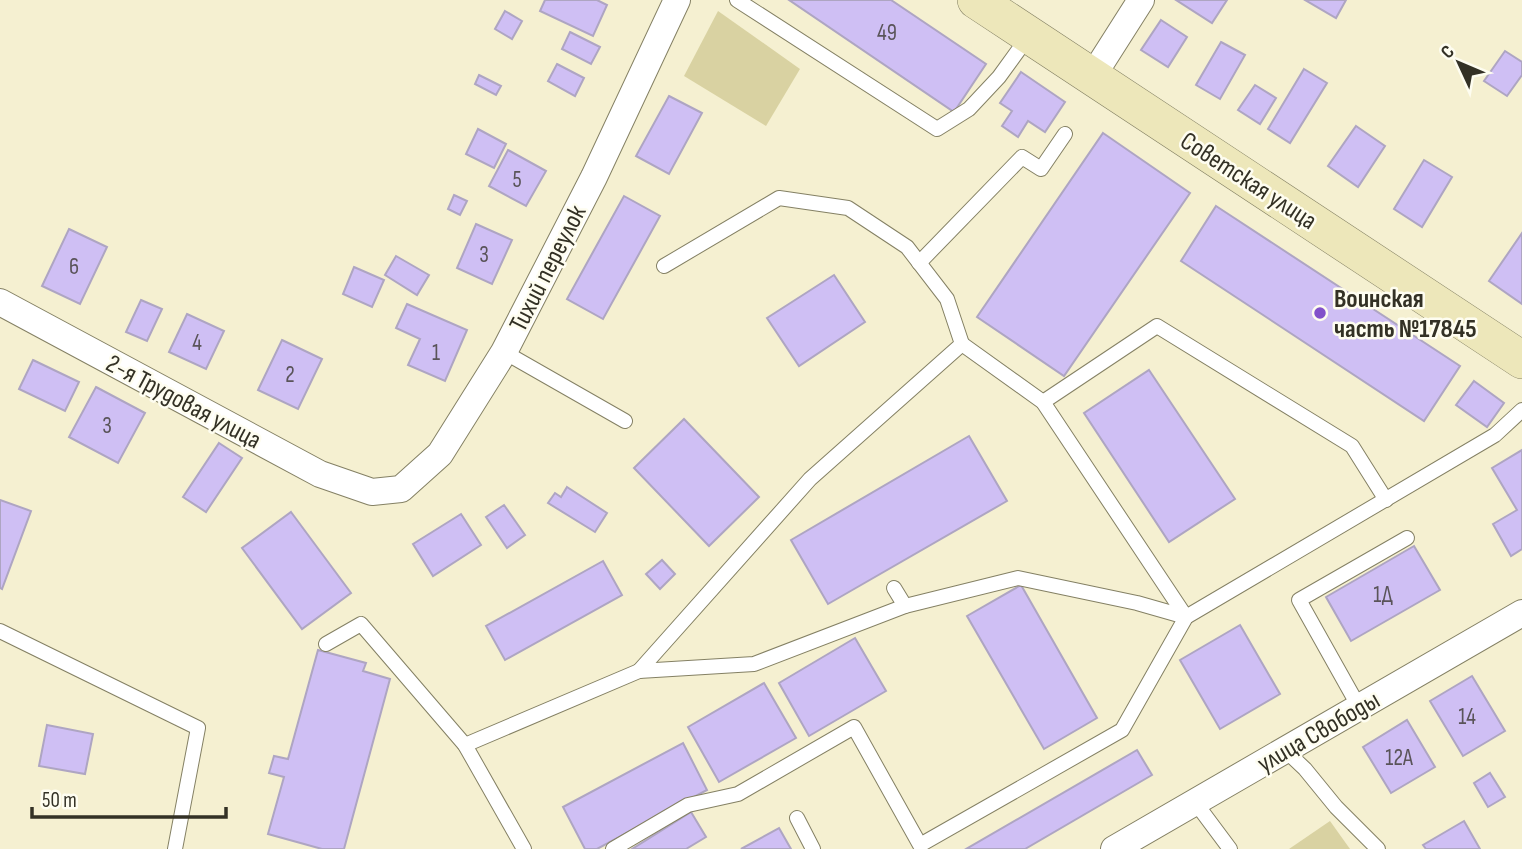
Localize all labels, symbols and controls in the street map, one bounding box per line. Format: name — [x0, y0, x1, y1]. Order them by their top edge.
house number: 49 — [877, 19, 897, 47]
north arrow — [1424, 28, 1494, 98]
text: С — [1436, 41, 1460, 64]
street label: Советская улица — [1174, 126, 1322, 237]
house number: 5 — [512, 166, 522, 194]
street label: Тихий переулок — [503, 200, 593, 337]
house number: 3 — [479, 241, 489, 269]
house number: 6 — [69, 253, 79, 281]
place label: Воинская часть №17845 — [1334, 284, 1477, 345]
marker: Воинская часть №17845 — [1312, 305, 1328, 321]
house number: 4 — [192, 329, 202, 357]
house number: 1 — [432, 339, 440, 367]
street label: 2-я Трудовая улица — [100, 348, 266, 456]
house number: 2 — [285, 361, 295, 389]
house number: 3 — [102, 412, 112, 440]
house number: 1Д — [1373, 581, 1393, 609]
street label: улица Свободы — [1252, 685, 1386, 780]
house number: 14 — [1458, 703, 1476, 731]
house number: 12А — [1385, 744, 1413, 772]
scale bar — [32, 776, 226, 820]
text: 50 m — [42, 788, 77, 813]

